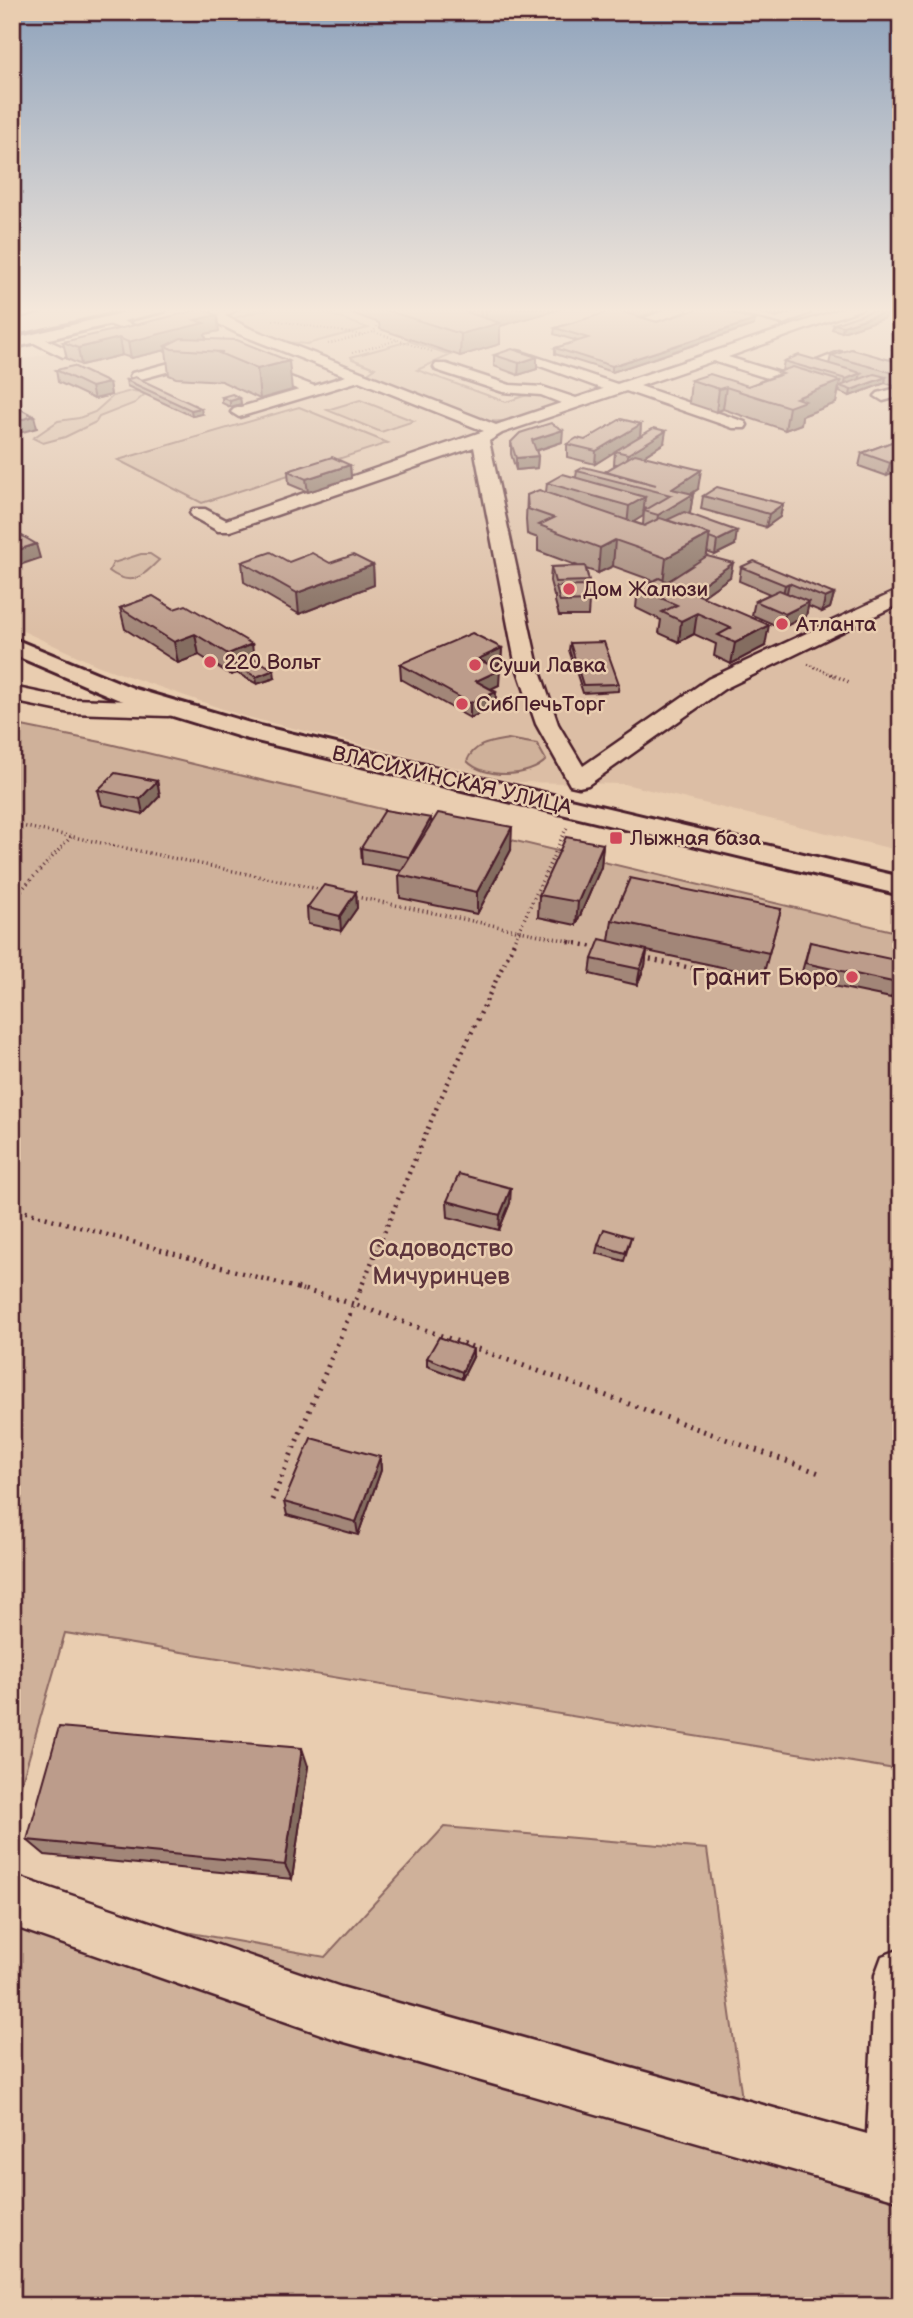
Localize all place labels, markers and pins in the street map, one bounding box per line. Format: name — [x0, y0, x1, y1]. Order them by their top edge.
place label: Дом Жалюзи — [583, 577, 708, 602]
marker: Дом Жалюзи — [561, 581, 577, 597]
place label: Атланта — [795, 612, 877, 637]
marker: Атланта — [774, 616, 790, 632]
place label: 220 Вольт — [224, 650, 321, 675]
place label: Суши Лавка — [489, 653, 607, 678]
marker: 220 Вольт — [202, 654, 218, 670]
marker: Суши Лавка — [467, 657, 483, 673]
place label: СибПечьТорг — [476, 692, 605, 717]
marker: СибПечьТорг — [454, 696, 470, 712]
place label: Лыжная база — [629, 826, 762, 851]
marker: Лыжная база — [608, 830, 624, 846]
place label: Гранит Бюро — [692, 963, 838, 992]
marker: Гранит Бюро — [844, 969, 860, 985]

